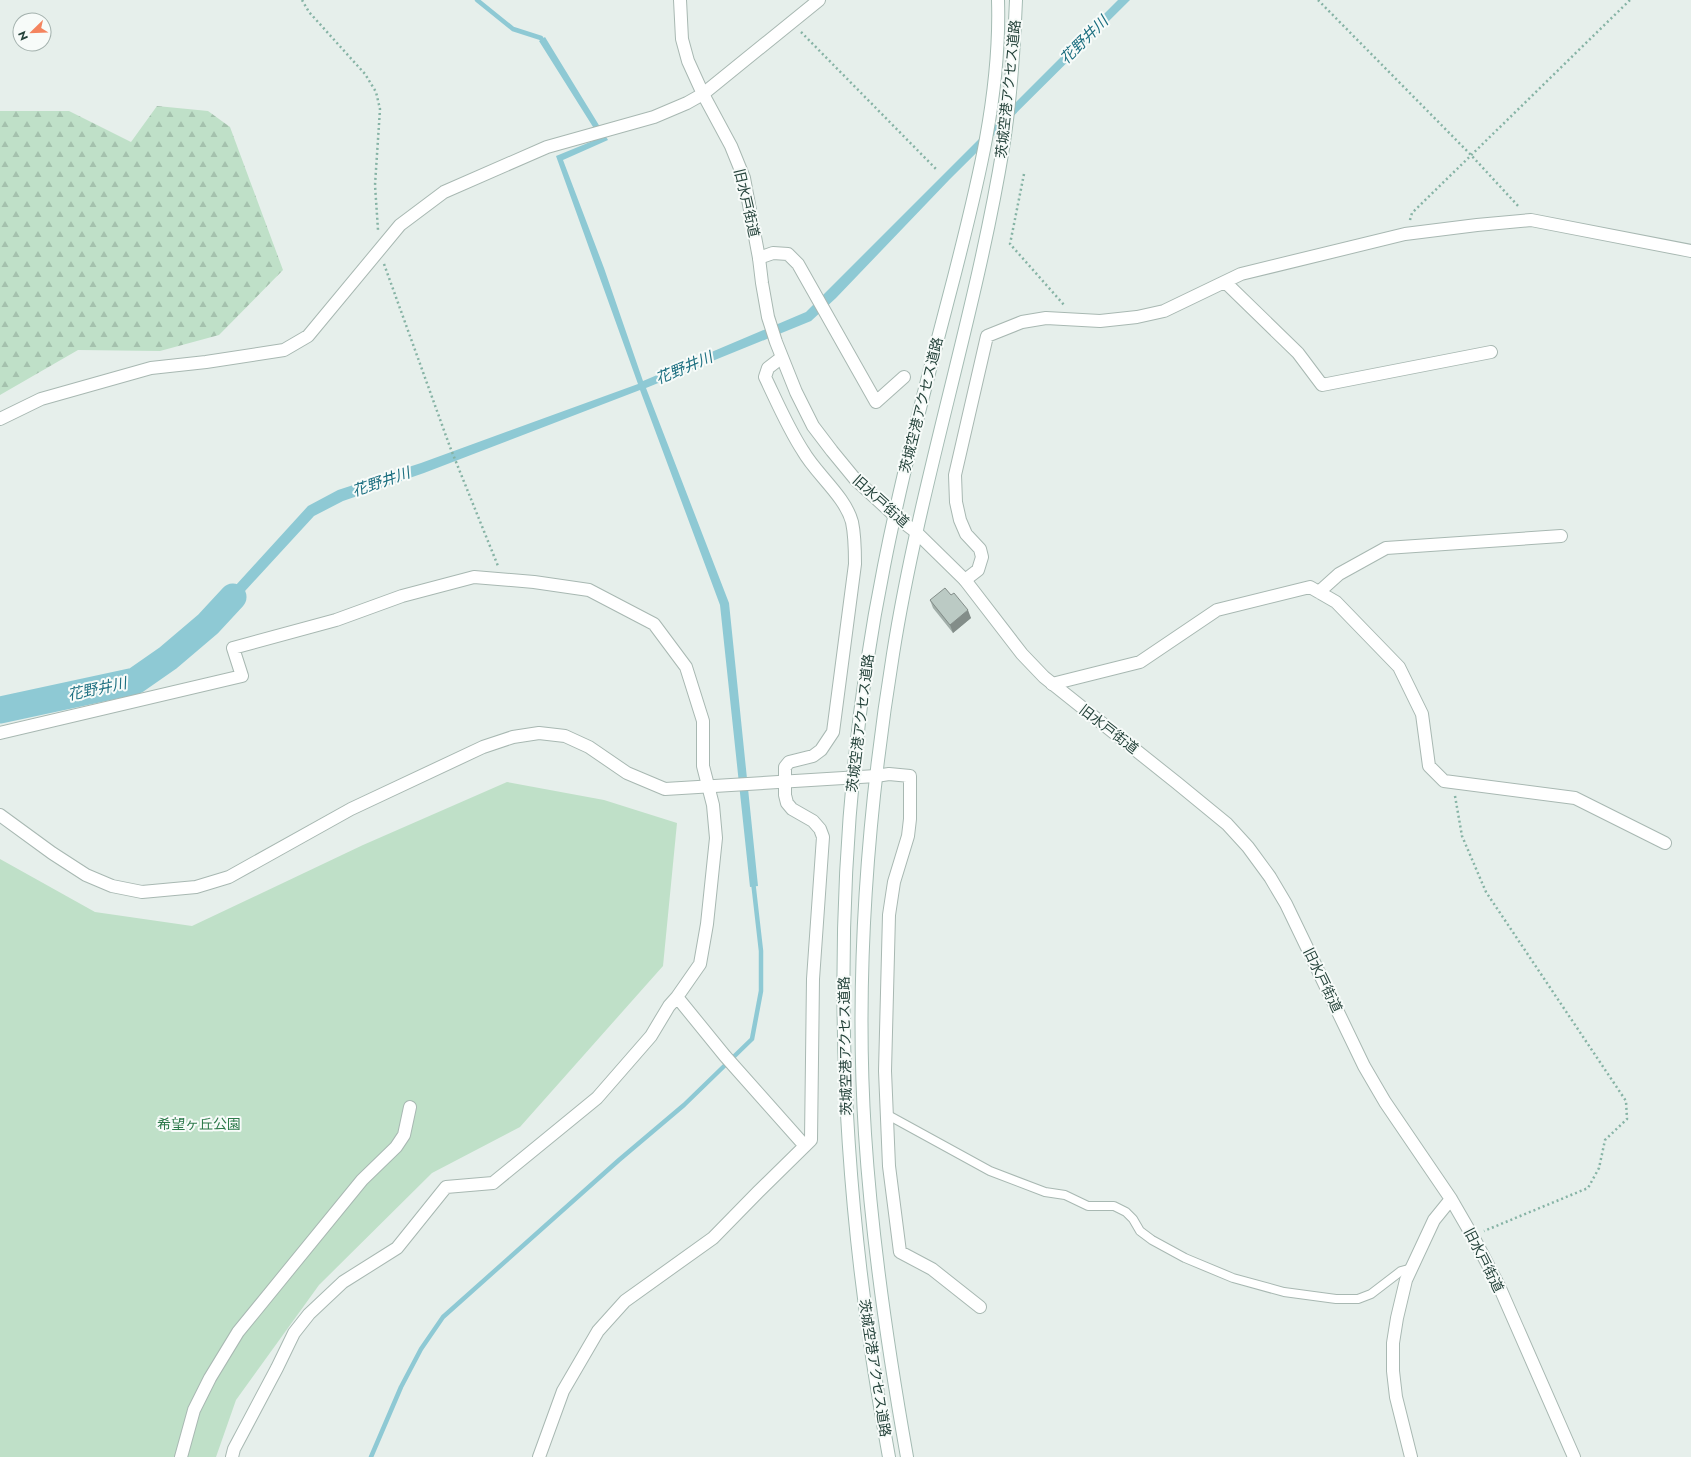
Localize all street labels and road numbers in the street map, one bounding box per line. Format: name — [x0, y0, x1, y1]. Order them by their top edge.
street label: 茨城空港アクセス道路 — [991, 19, 1025, 159]
street label: 旧水戸街道 — [729, 167, 765, 239]
street label: 茨城空港アクセス道路 — [894, 335, 948, 475]
street label: 旧水戸街道 — [848, 470, 914, 532]
street label: 茨城空港アクセス道路 — [842, 653, 878, 793]
street label: 旧水戸街道 — [1075, 700, 1143, 758]
street label: 旧水戸街道 — [1299, 944, 1347, 1016]
street label: 茨城空港アクセス道路 — [834, 976, 856, 1116]
street label: 旧水戸街道 — [1459, 1224, 1509, 1296]
street label: 茨城空港アクセス道路 — [854, 1298, 896, 1438]

